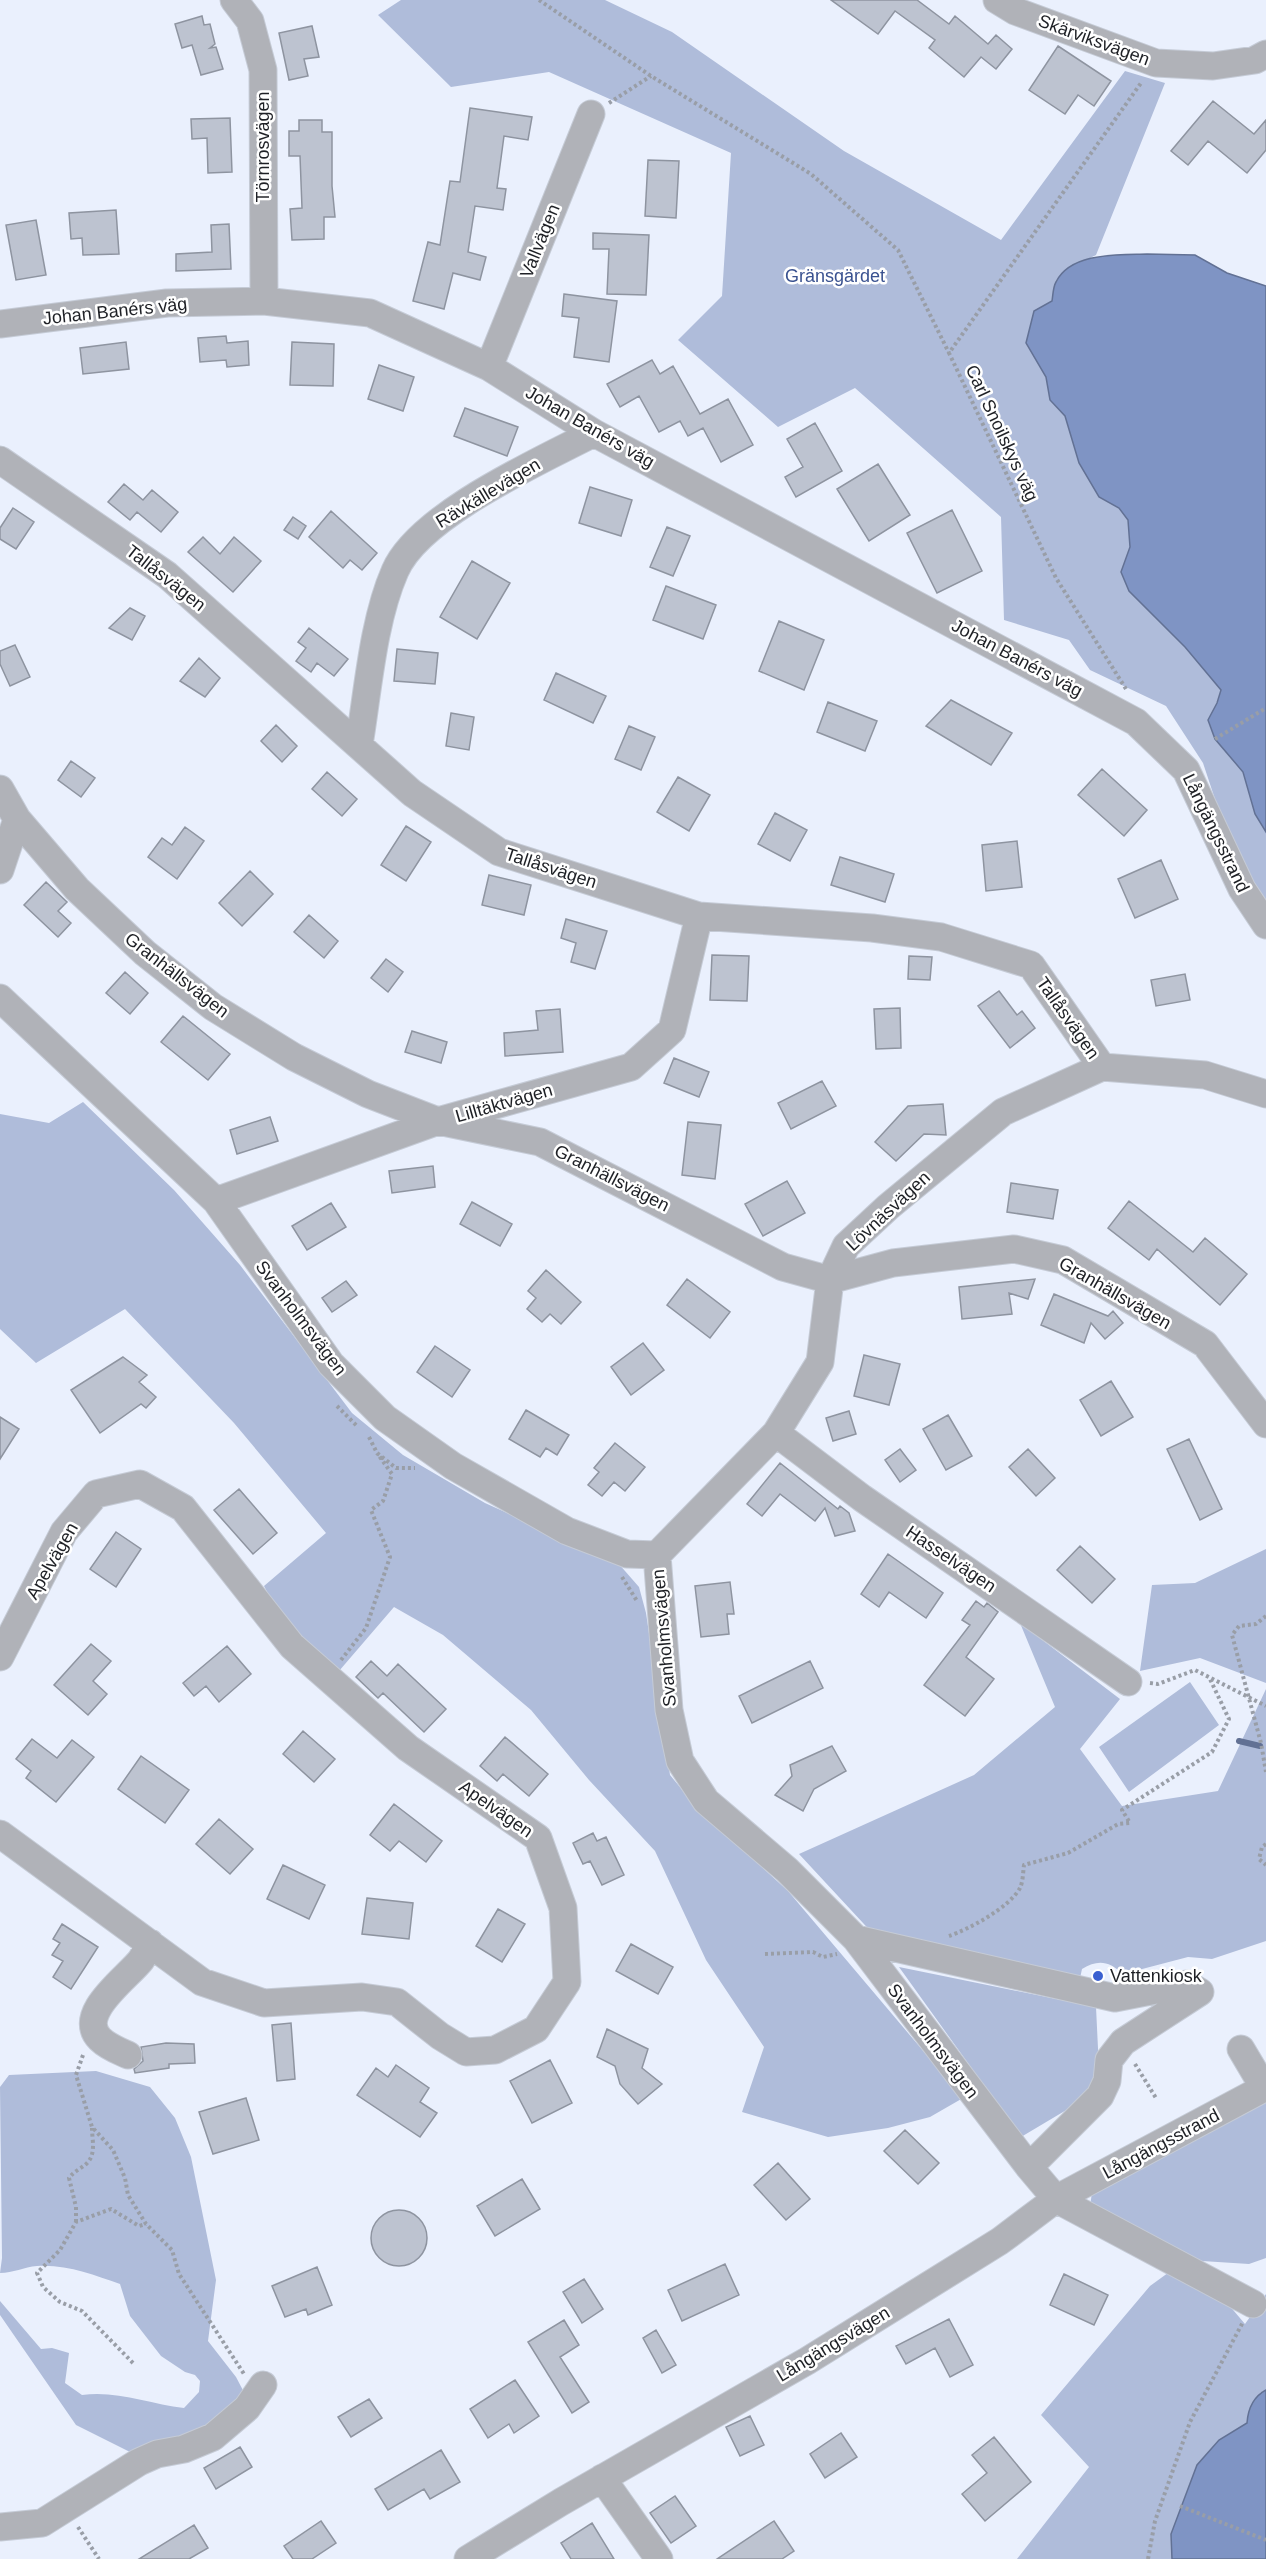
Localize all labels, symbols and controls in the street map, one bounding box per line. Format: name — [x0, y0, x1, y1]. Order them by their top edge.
street label: Skärviksvägen — [1036, 11, 1152, 69]
street label: Törnrosvägen — [253, 91, 273, 203]
street label: Vallvägen — [516, 201, 564, 281]
park label: Gränsgärdet — [785, 266, 885, 286]
street label: Johan Banérs väg — [42, 293, 188, 329]
street label: Carl Snoilskys väg — [962, 362, 1042, 504]
street label: Johan Banérs väg — [522, 382, 658, 472]
street label: Rävkällevägen — [432, 454, 544, 532]
street label: Tallåsvägen — [122, 541, 210, 615]
street label: Johan Banérs väg — [948, 615, 1086, 701]
street label: Långängsstrand — [1179, 771, 1253, 895]
street label: Tallåsvägen — [503, 844, 599, 892]
street label: Granhällsvägen — [121, 928, 233, 1022]
street label: Tallåsvägen — [1033, 973, 1103, 1063]
street label: Lilltäktvägen — [453, 1080, 555, 1126]
street label: Granhällsvägen — [551, 1140, 673, 1216]
street label: Lövnäsvägen — [842, 1167, 934, 1255]
street label: Granhällsvägen — [1055, 1253, 1175, 1333]
street label: Svanholmsvägen — [251, 1257, 351, 1379]
street label: Apelvägen — [22, 1519, 82, 1603]
street label: Hasselvägen — [902, 1522, 1000, 1596]
street label: Svanholmsvägen — [648, 1568, 680, 1708]
street label: Apelvägen — [455, 1776, 537, 1842]
place label: Vattenkiosk — [1110, 1966, 1203, 1986]
marker: Vattenkiosk — [1091, 1969, 1105, 1983]
street label: Svanholmsvägen — [883, 1980, 983, 2102]
street label: Långängsstrand — [1099, 2105, 1223, 2183]
street label: Långängsvägen — [773, 2302, 893, 2386]

